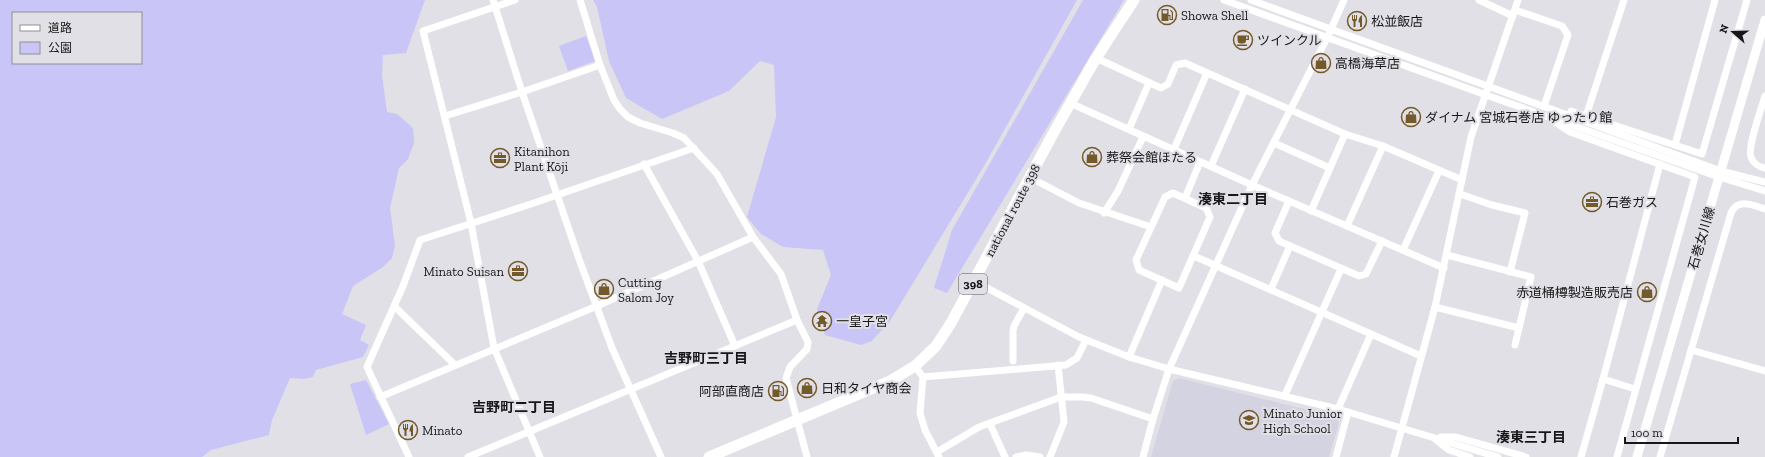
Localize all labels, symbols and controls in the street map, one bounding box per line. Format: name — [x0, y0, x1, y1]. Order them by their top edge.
fuel station icon: Showa Shell — [1156, 4, 1178, 26]
place label: Showa Shell — [1181, 8, 1249, 23]
restaurant icon: 松並飯店 — [1346, 10, 1368, 32]
legend — [12, 12, 142, 64]
north arrow — [1713, 12, 1753, 52]
place label: 松並飯店 — [1371, 14, 1423, 29]
text: 道路 — [48, 21, 72, 35]
text: N — [1717, 22, 1732, 35]
cafe icon: ツインクル — [1232, 29, 1254, 51]
place label: ツインクル — [1257, 33, 1322, 48]
text: 公園 — [48, 41, 72, 55]
shop icon: 高橋海草店 — [1310, 52, 1332, 74]
place label: 高橋海草店 — [1335, 56, 1400, 71]
shop icon: ダイナム 宮城石巻店 ゆったり館 — [1400, 106, 1422, 128]
place label: ダイナム 宮城石巻店 ゆったり館 — [1425, 110, 1612, 125]
place label: Kitanihon Plant Kōji — [514, 144, 570, 175]
shop icon: 葬祭会館ほたる — [1081, 146, 1103, 168]
office icon: Kitanihon Plant Kōji — [489, 147, 511, 169]
place label: 葬祭会館ほたる — [1106, 150, 1197, 165]
street label: national route 398 — [982, 161, 1043, 259]
district label: 湊東二丁目 — [1198, 191, 1268, 208]
office icon: 石巻ガス — [1581, 191, 1603, 213]
place label: 石巻ガス — [1606, 195, 1658, 210]
street label: 石巻女川線 — [1685, 205, 1718, 271]
office icon: Minato Suisan — [507, 260, 529, 282]
place label: Minato Suisan — [423, 264, 505, 279]
road number: 398 — [959, 274, 987, 294]
place label: Cutting Salom Joy — [618, 275, 674, 305]
shop icon: Cutting Salom Joy — [593, 278, 615, 300]
shop icon: 赤道桶樽製造販売店 — [1636, 281, 1658, 303]
place label: 赤道桶樽製造販売店 — [1516, 285, 1633, 300]
temple icon: 一皇子宮 — [811, 310, 833, 332]
place label: 一皇子宮 — [836, 314, 888, 329]
district label: 吉野町三丁目 — [664, 350, 748, 367]
shop icon: 日和タイヤ商会 — [796, 377, 818, 399]
fuel station icon: 阿部直商店 — [767, 380, 789, 402]
place label: 日和タイヤ商会 — [821, 381, 912, 396]
place label: 阿部直商店 — [699, 384, 764, 399]
district label: 吉野町二丁目 — [472, 399, 556, 416]
place label: Minato Junior High School — [1263, 406, 1342, 436]
school or university icon: Minato Junior High School — [1238, 409, 1260, 431]
restaurant icon: Minato — [397, 419, 419, 441]
scale bar — [1625, 419, 1738, 445]
place label: Minato — [422, 423, 463, 438]
text: 100 m — [1631, 426, 1663, 440]
district label: 湊東三丁目 — [1496, 429, 1566, 446]

